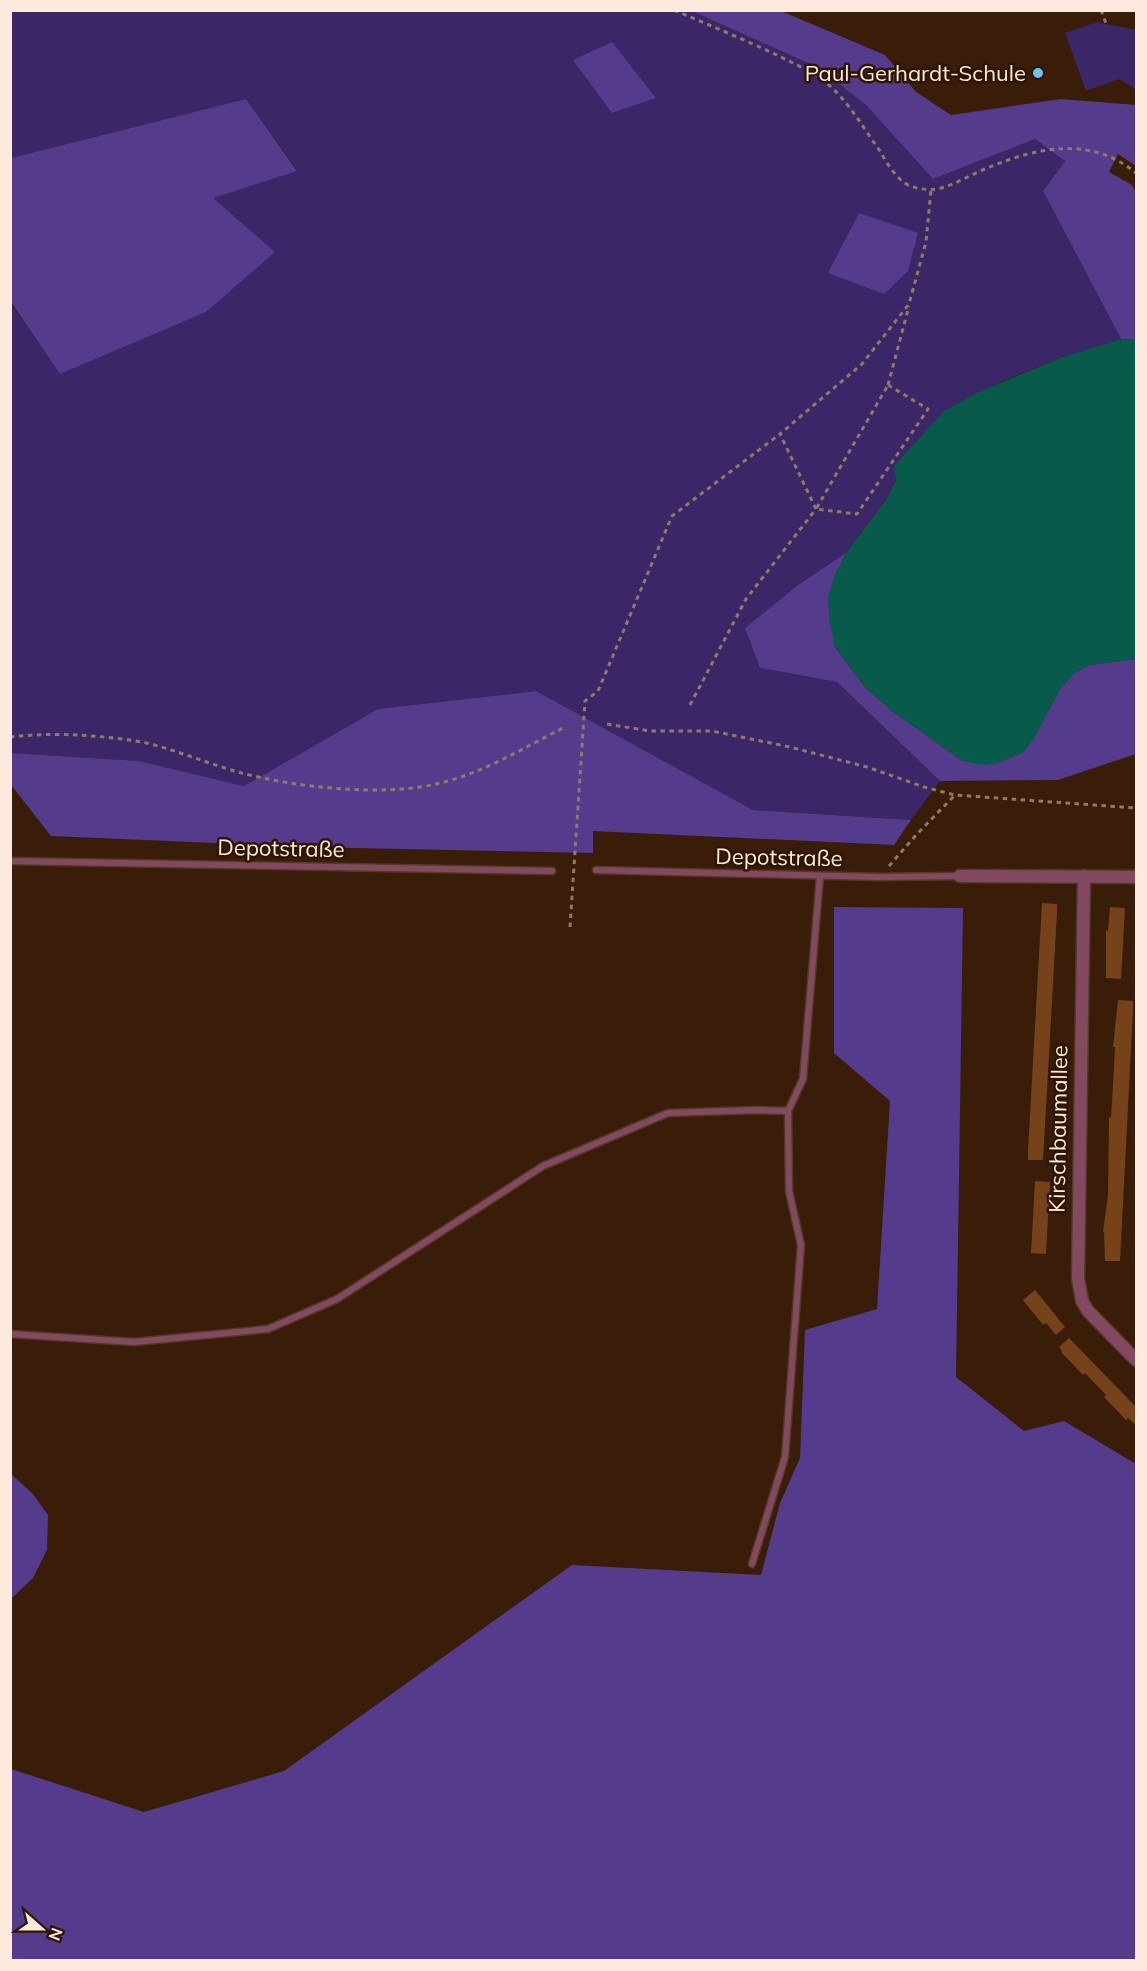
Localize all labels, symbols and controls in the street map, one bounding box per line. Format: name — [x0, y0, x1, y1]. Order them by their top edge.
place label: Paul-Gerhardt-Schule — [805, 59, 1026, 87]
marker: Paul-Gerhardt-Schule — [1031, 66, 1045, 80]
street label: Depotstraße — [217, 833, 345, 863]
street label: Depotstraße — [715, 842, 843, 872]
street label: Kirschbaumallee — [1043, 1045, 1073, 1213]
north arrow — [12, 1899, 72, 1959]
text: N — [45, 1925, 68, 1944]

